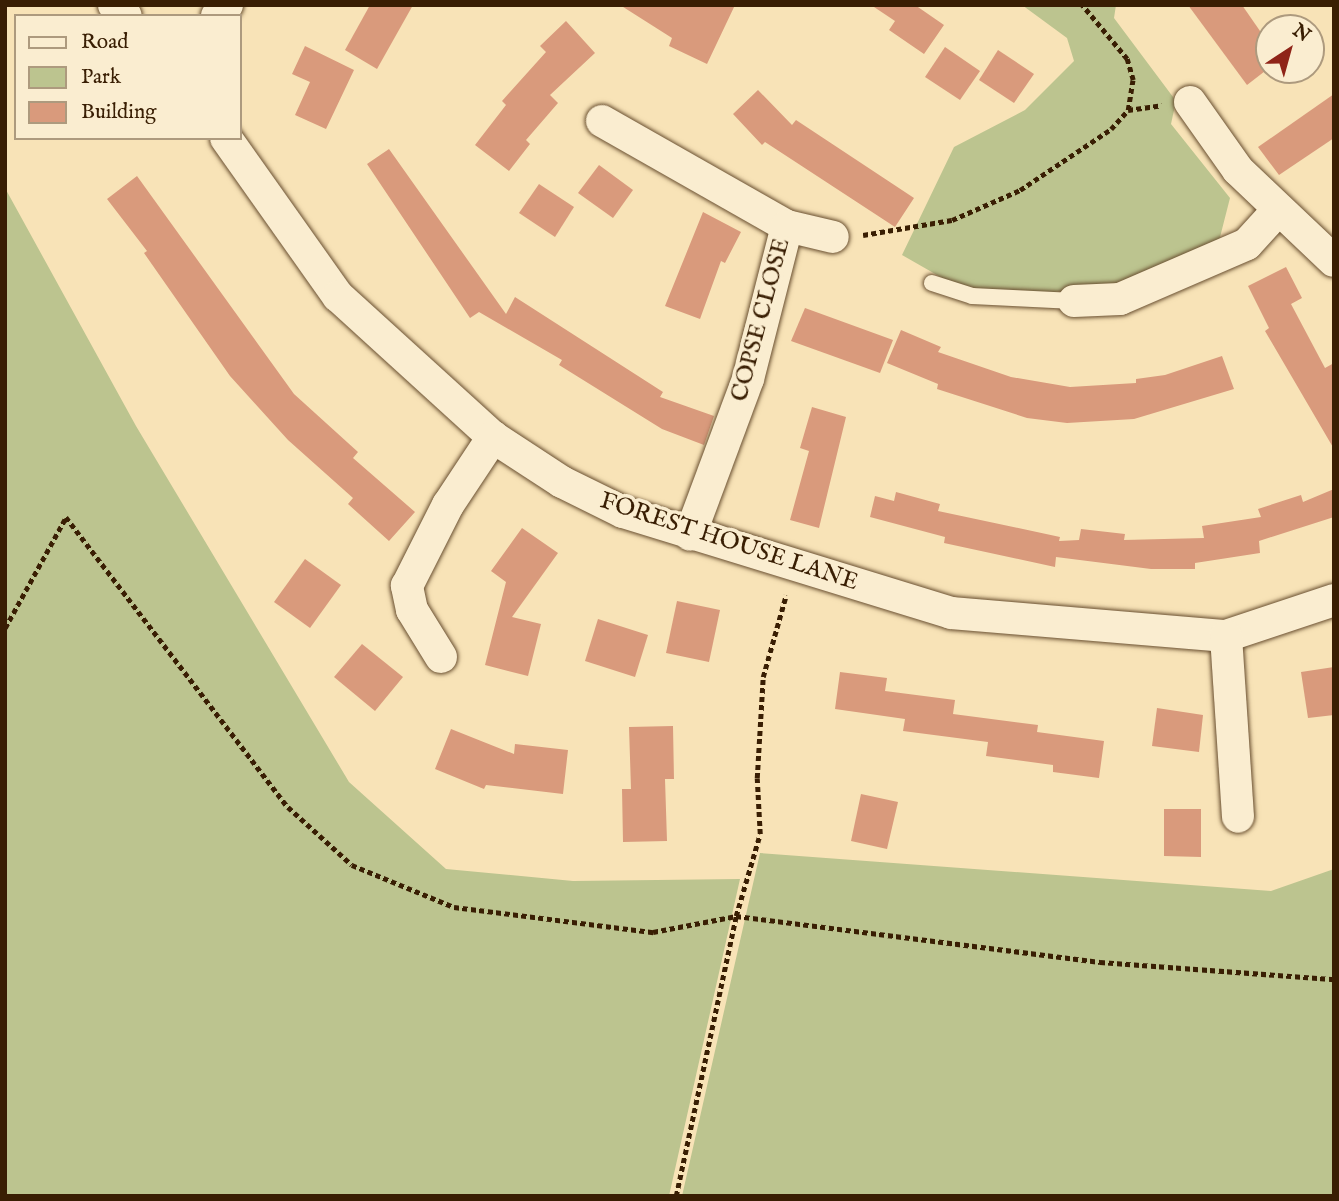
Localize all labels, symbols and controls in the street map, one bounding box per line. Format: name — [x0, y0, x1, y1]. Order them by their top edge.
legend — [14, 14, 242, 140]
north arrow — [1255, 14, 1325, 84]
text: N — [1287, 19, 1315, 48]
text: Road — [81, 29, 128, 56]
text: Park — [81, 64, 121, 91]
text: Building — [81, 99, 156, 126]
street label: COPSE CLOSE — [725, 235, 797, 405]
street label: FOREST HOUSE LANE — [596, 487, 862, 597]

